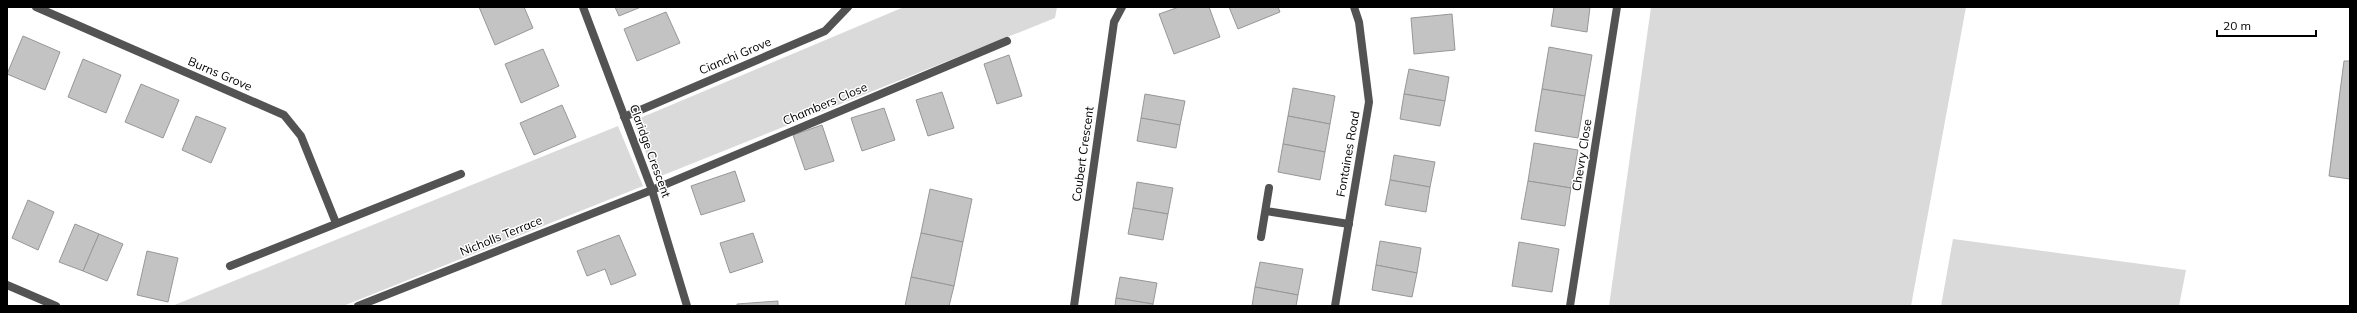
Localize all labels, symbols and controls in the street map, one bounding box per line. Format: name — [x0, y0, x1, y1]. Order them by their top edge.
scale bar — [2217, 12, 2316, 38]
text: 20 m — [2223, 18, 2251, 33]
street label: Cianchi Grove — [696, 34, 773, 77]
street label: Burns Grove — [186, 53, 255, 94]
street label: Chambers Close — [780, 79, 869, 128]
street label: Claridge Crescent — [627, 102, 674, 199]
street label: Coubert Crescent — [1068, 105, 1097, 202]
street label: Fontaines Road — [1333, 110, 1362, 198]
street label: Chevry Close — [1568, 118, 1595, 192]
street label: Nicholls Terrace — [457, 212, 544, 259]

